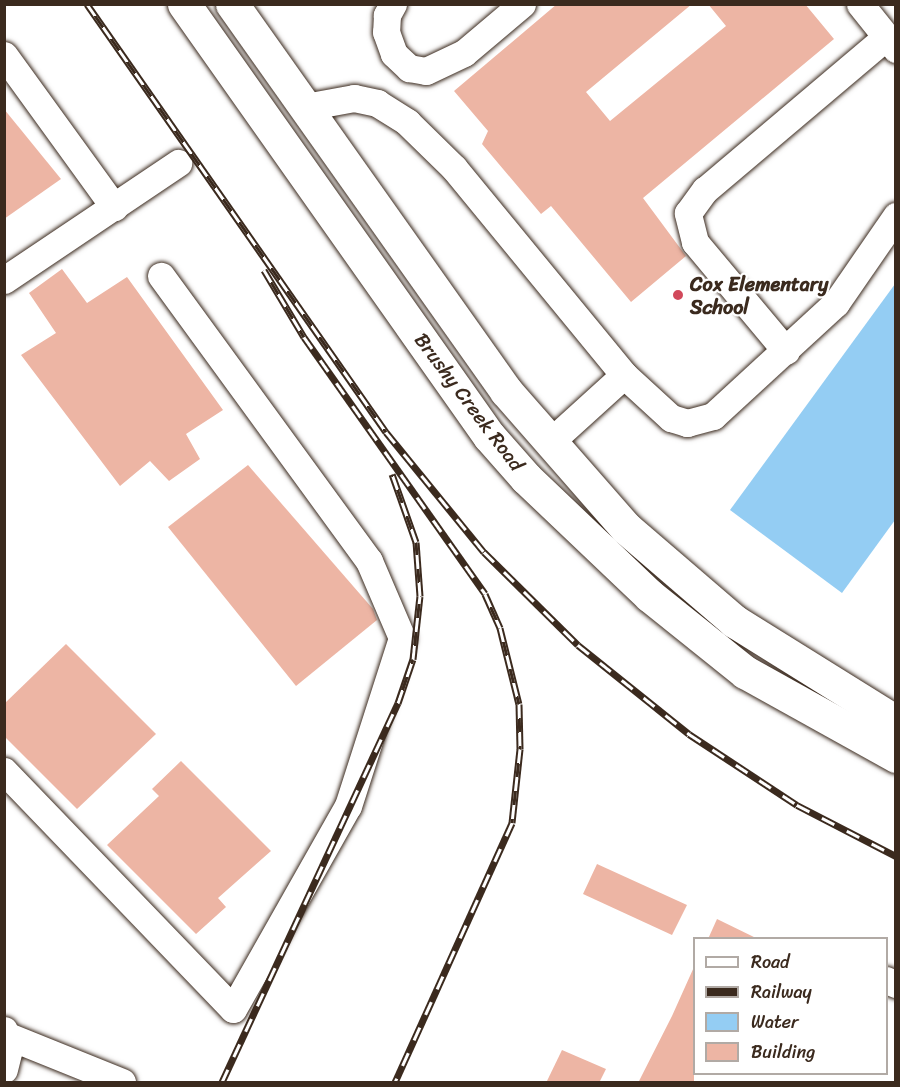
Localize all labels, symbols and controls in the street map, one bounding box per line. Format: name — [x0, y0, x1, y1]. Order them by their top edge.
place label: Cox Elementary School — [690, 272, 829, 319]
marker: Cox Elementary School — [671, 288, 685, 302]
street label: Brushy Creek Road — [409, 328, 529, 476]
legend — [693, 937, 888, 1075]
text: Road — [751, 946, 790, 978]
text: Railway — [751, 976, 812, 1008]
text: Water — [751, 1006, 798, 1038]
text: Building — [751, 1036, 815, 1068]

